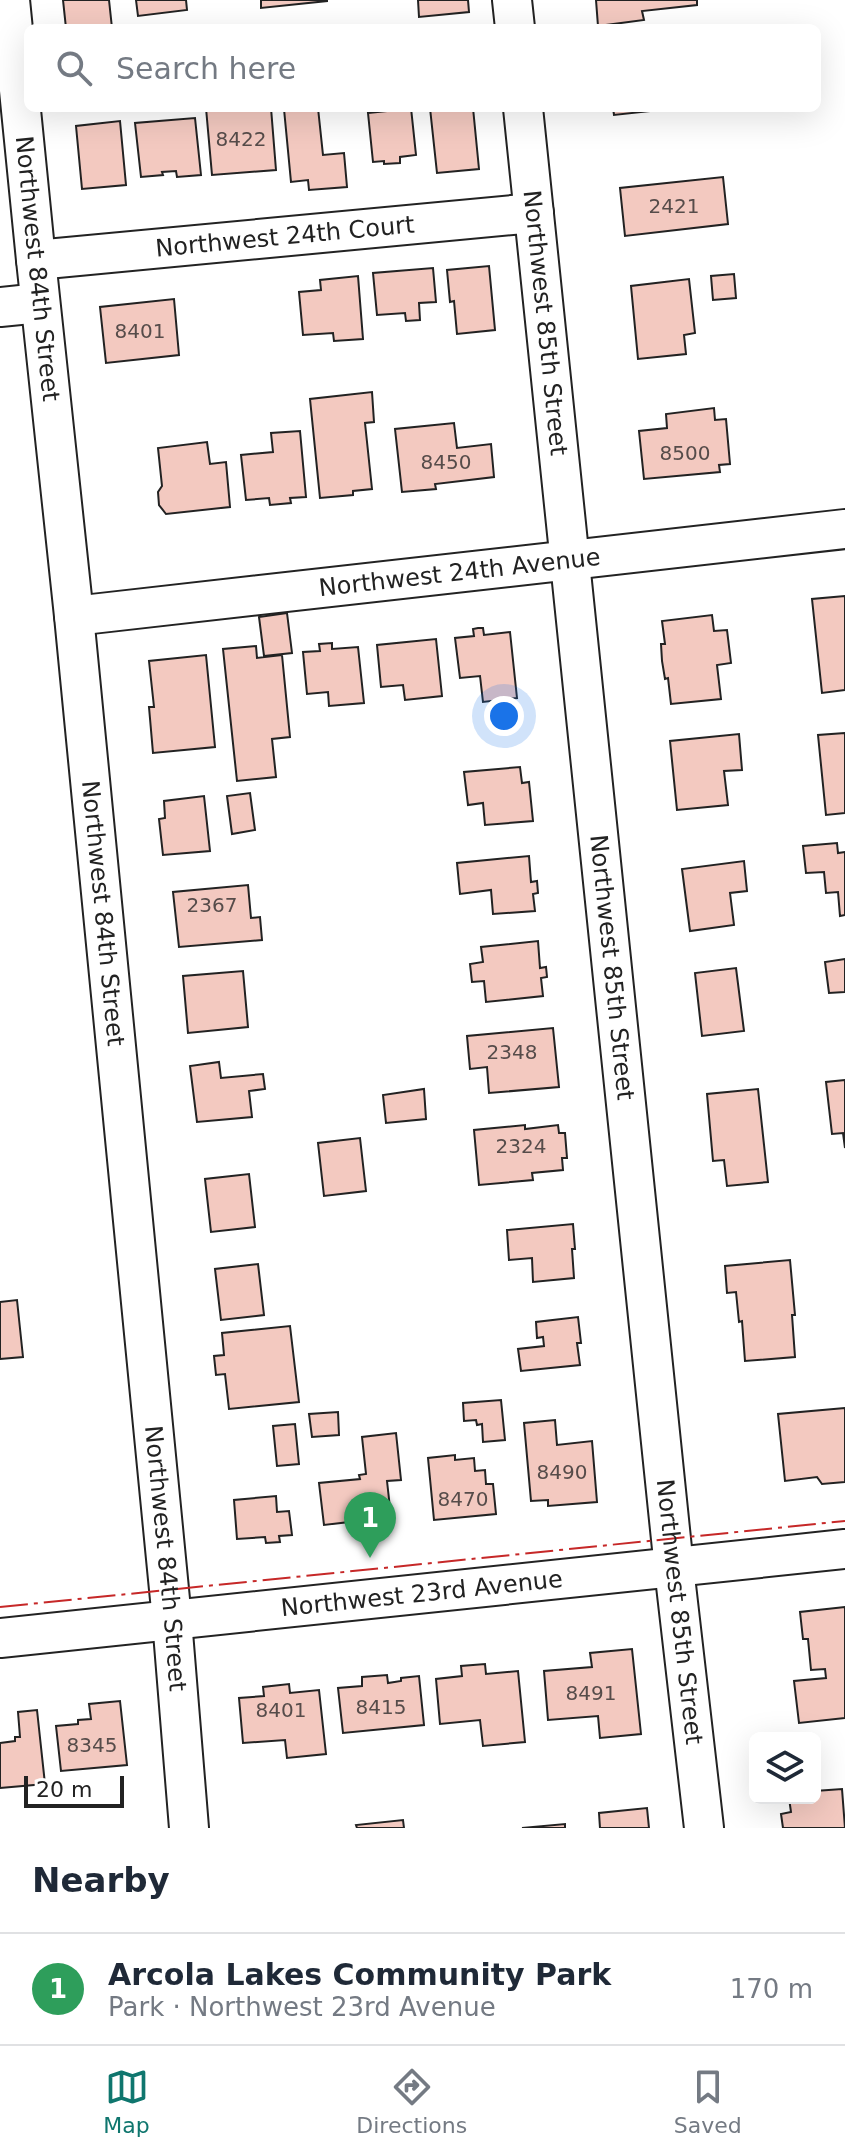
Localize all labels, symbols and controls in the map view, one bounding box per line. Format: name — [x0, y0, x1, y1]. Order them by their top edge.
search box — [24, 24, 821, 112]
icon: search — [52, 46, 96, 90]
text: Search here — [116, 51, 296, 86]
house number: 8422 — [216, 127, 266, 151]
street label: Northwest 84th Street — [10, 134, 65, 403]
street label: Northwest 85th Street — [518, 189, 573, 457]
house number: 2421 — [649, 194, 699, 218]
street label: Northwest 24th Court — [154, 210, 416, 263]
house number: 8401 — [115, 319, 165, 343]
house number: 8500 — [660, 441, 710, 465]
house number: 8450 — [421, 450, 471, 474]
street label: Northwest 24th Avenue — [317, 543, 602, 602]
your location — [484, 696, 524, 736]
street label: Northwest 84th Street — [76, 779, 130, 1047]
street label: Northwest 85th Street — [584, 833, 640, 1102]
house number: 2367 — [187, 893, 237, 917]
house number: 2348 — [487, 1040, 537, 1064]
house number: 2324 — [496, 1134, 546, 1158]
street label: Northwest 84th Street — [139, 1424, 192, 1692]
house number: 8490 — [537, 1460, 587, 1484]
street label: Northwest 85th Street — [651, 1478, 708, 1746]
house number: 8470 — [438, 1487, 488, 1511]
pin: 1 — [344, 1492, 396, 1558]
street label: Northwest 23rd Avenue — [279, 1565, 564, 1622]
house number: 8491 — [566, 1681, 616, 1705]
house number: 8415 — [356, 1695, 406, 1719]
house number: 8401 — [256, 1698, 306, 1722]
map controls — [749, 1732, 821, 1804]
button: layers — [749, 1732, 821, 1804]
house number: 8345 — [67, 1733, 117, 1757]
scale bar — [24, 1772, 124, 1808]
text: 20 m — [36, 1777, 92, 1802]
text: Nearby — [32, 1860, 170, 1900]
text: Arcola Lakes Community Park — [108, 1957, 611, 1992]
text: 1 — [49, 1974, 67, 2004]
text: 170 m — [730, 1974, 813, 2004]
text: Park · Northwest 23rd Avenue — [108, 1992, 496, 2022]
tab: Map — [103, 2065, 150, 2138]
tab: Directions — [356, 2065, 467, 2138]
tab: Saved — [674, 2065, 742, 2138]

